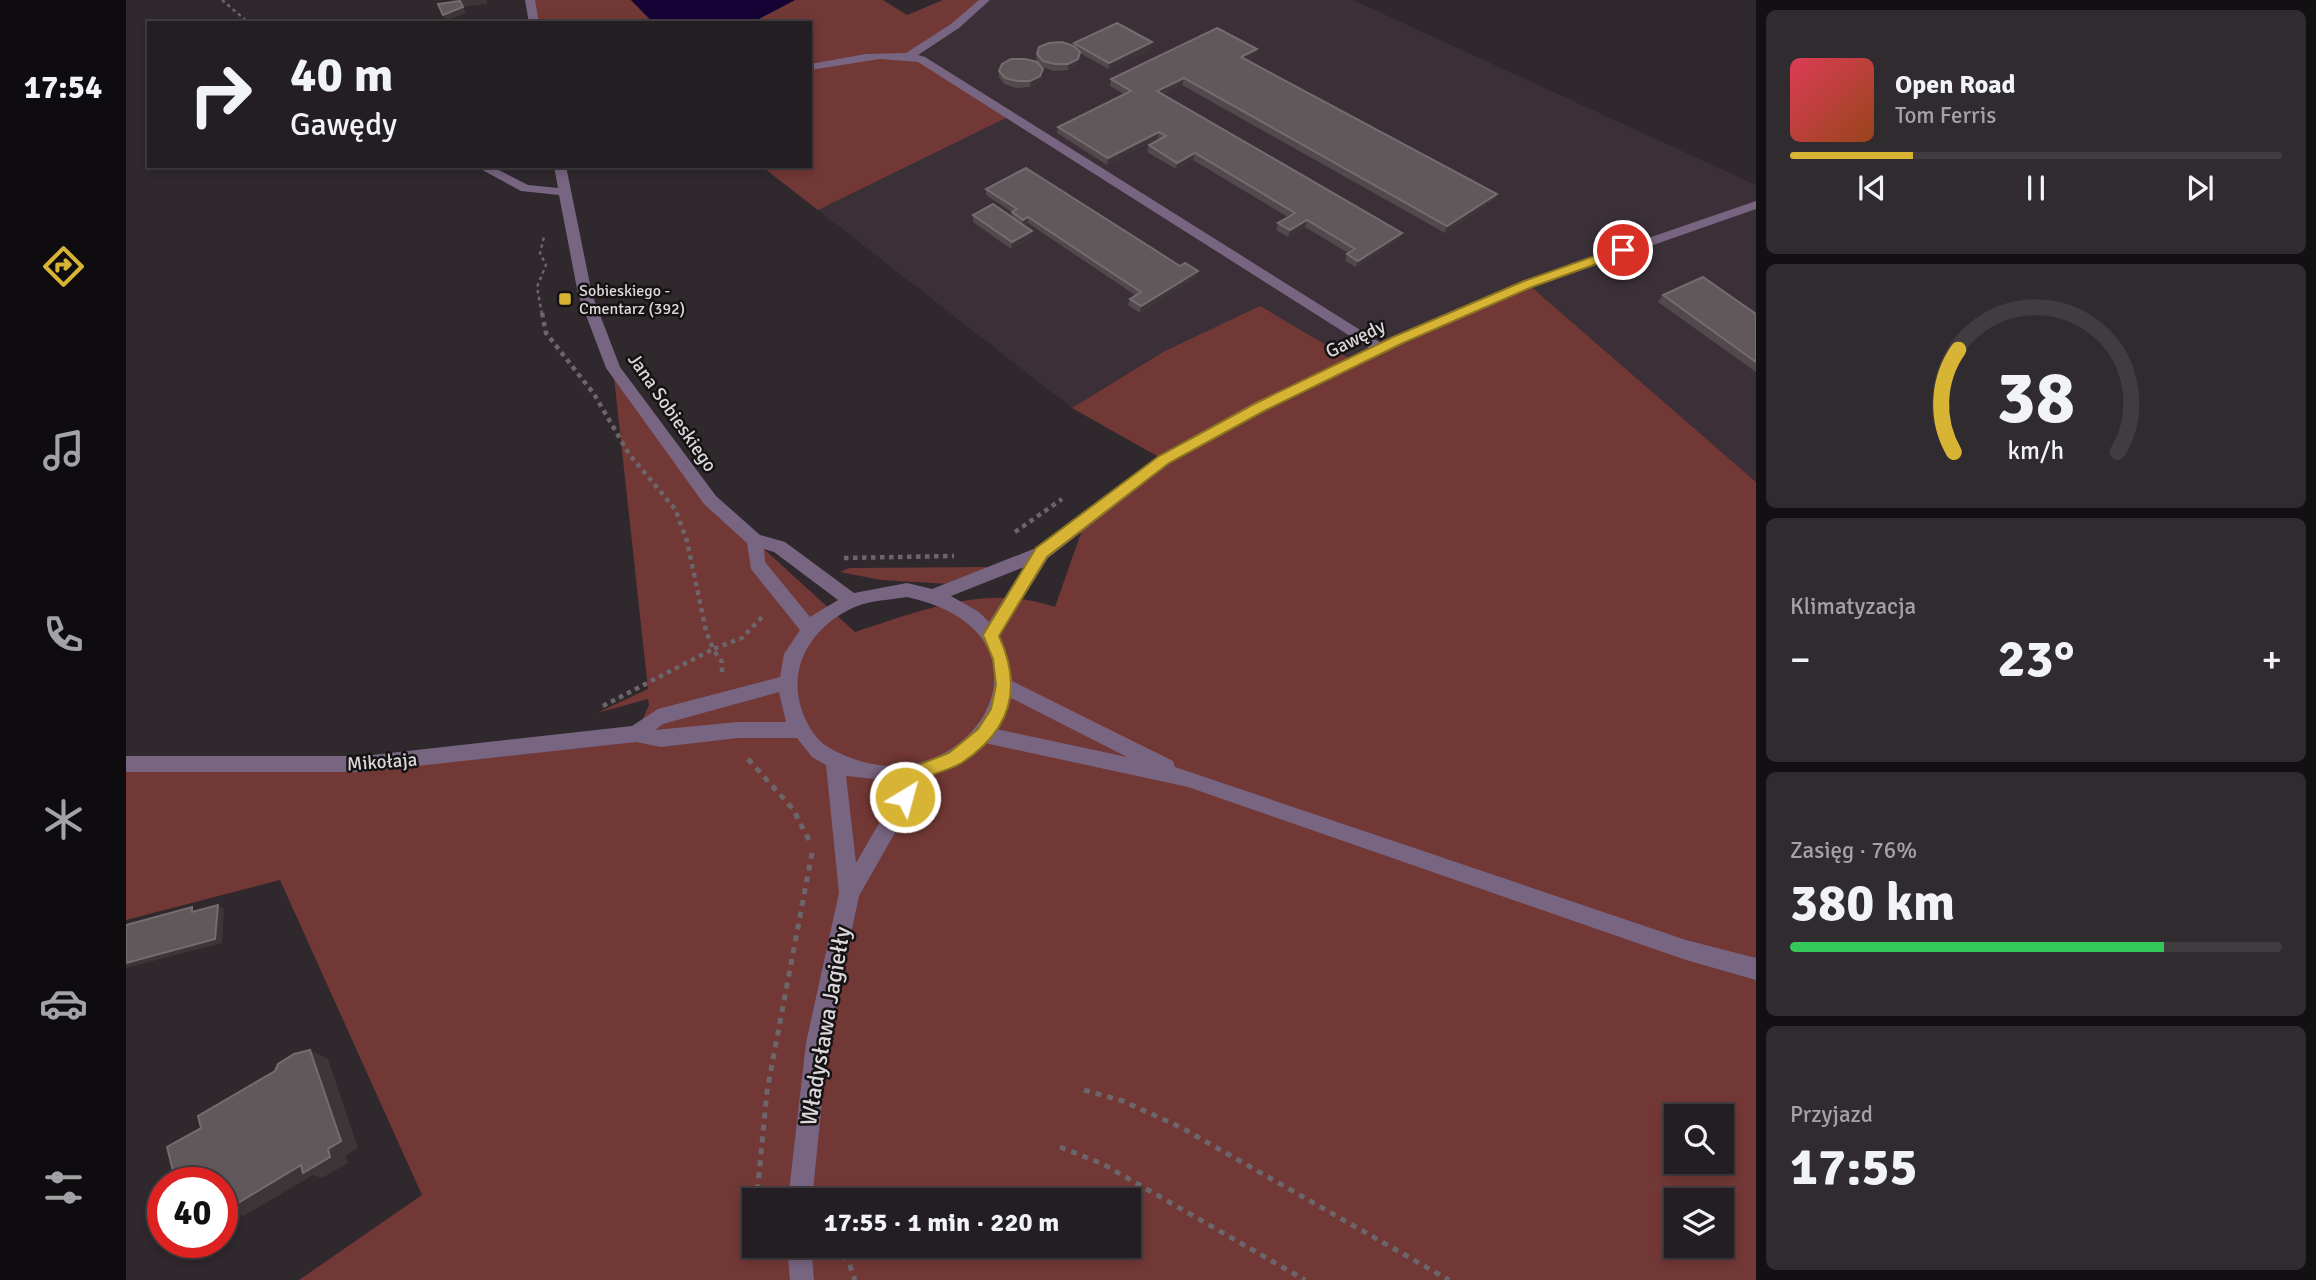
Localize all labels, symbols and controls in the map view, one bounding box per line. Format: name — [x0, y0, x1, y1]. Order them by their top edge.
text: 40 m — [290, 45, 393, 105]
icon: right — [175, 49, 266, 140]
text: 17:54 — [24, 68, 102, 107]
text: Open Road — [1895, 69, 2016, 101]
text: Tom Ferris — [1895, 101, 1996, 130]
text: Gawędy — [290, 105, 397, 144]
icon: previous — [1853, 169, 1891, 207]
icon: pause — [2017, 169, 2055, 207]
icon: next — [2181, 169, 2219, 207]
pin — [1593, 220, 1653, 280]
icon: arrive — [1604, 231, 1642, 269]
icon: directions — [39, 242, 88, 291]
place label: Sobieskiego - Cmentarz (392) — [579, 281, 685, 319]
marker: Sobieskiego - Cmentarz (392) — [557, 291, 573, 307]
street label: Gawędy — [1322, 314, 1389, 364]
street label: Jana Sobieskiego — [622, 349, 722, 477]
text: 38 — [1997, 354, 2075, 443]
icon: music — [39, 426, 88, 475]
text: km/h — [2008, 435, 2064, 466]
text: Klimatyzacja — [1790, 592, 1916, 621]
icon: phone — [39, 610, 88, 659]
text: 23° — [1998, 627, 2074, 691]
text: − — [1790, 636, 1811, 683]
text: + — [2261, 636, 2282, 683]
street label: Mikołaja — [346, 748, 418, 776]
position arrow — [868, 760, 942, 834]
icon: climate — [39, 795, 88, 844]
text: Zasięg · 76% — [1790, 836, 1917, 865]
text: 380 km — [1790, 871, 1955, 935]
street label: Władysława Jagiełły — [794, 924, 857, 1128]
icon: car — [39, 979, 88, 1028]
text: Przyjazd — [1790, 1100, 1873, 1129]
map controls — [1664, 1104, 1734, 1258]
button: search — [1664, 1104, 1734, 1174]
text: 17:55 — [1790, 1135, 1918, 1199]
icon: filters — [39, 1163, 88, 1212]
speed limit sign: 40 — [147, 1167, 238, 1258]
button: layers — [1664, 1188, 1734, 1258]
text: 17:55 · 1 min · 220 m — [824, 1207, 1059, 1239]

